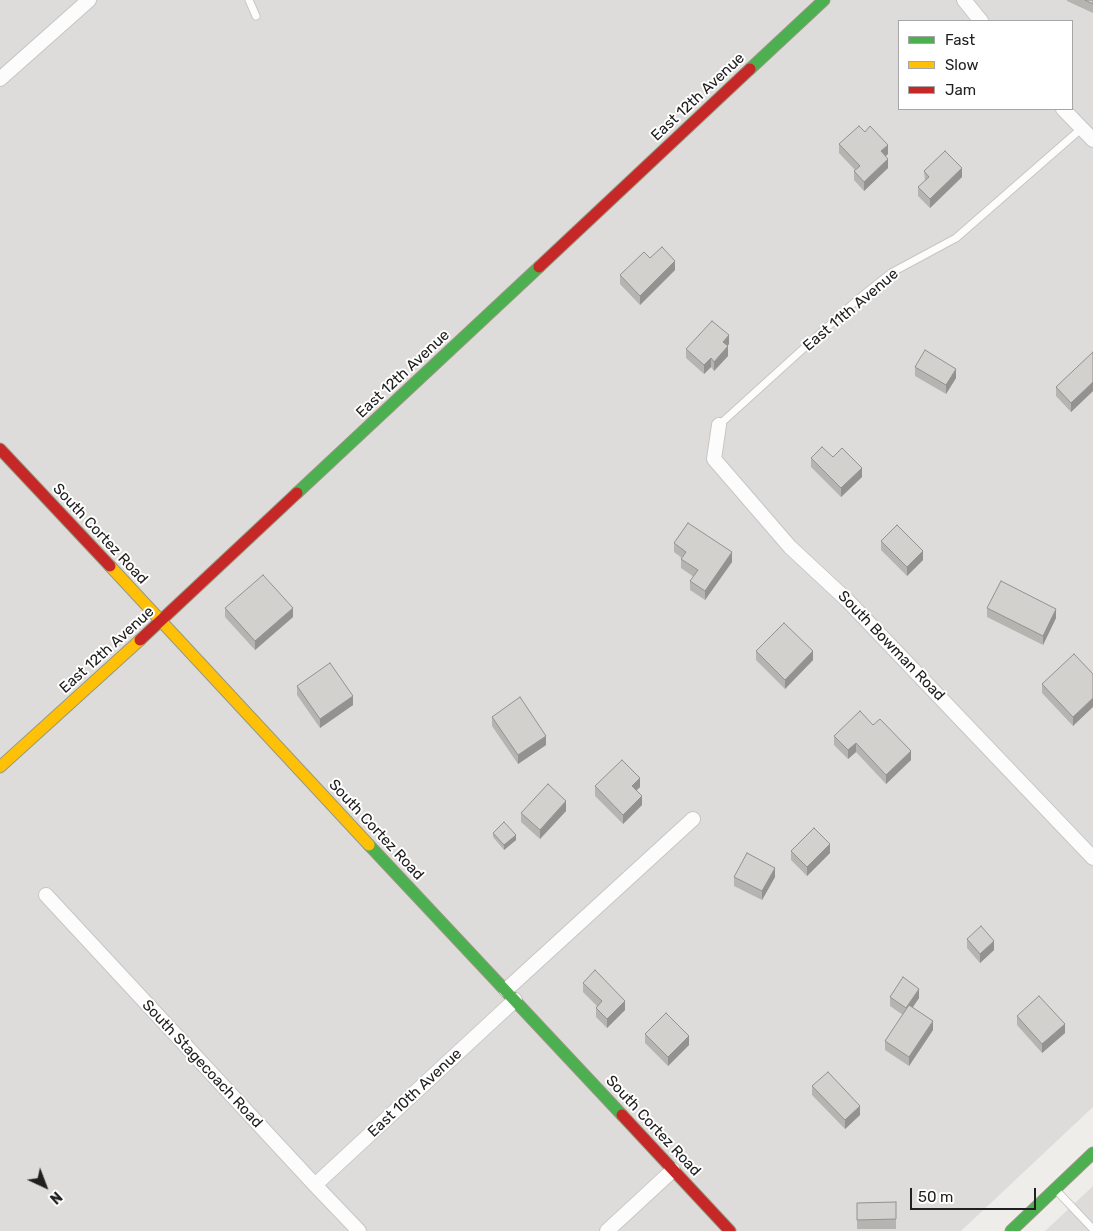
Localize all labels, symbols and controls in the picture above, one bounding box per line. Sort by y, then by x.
legend [898,20,1073,110]
text: Fast [945,31,975,49]
street label: East 12th Avenue [648,49,748,145]
text: Slow [945,56,978,74]
text: Jam [945,81,976,99]
street label: East 11th Avenue [800,265,902,355]
street label: East 12th Avenue [353,326,453,422]
street label: South Cortez Road [49,480,151,588]
street label: South Bowman Road [834,587,948,705]
street label: East 12th Avenue [56,603,158,697]
street label: South Cortez Road [325,776,427,884]
street label: South Stagecoach Road [138,996,266,1132]
street label: East 10th Avenue [364,1045,466,1141]
street label: South Cortez Road [602,1072,704,1180]
north arrow [20,1161,70,1211]
scale bar [913,1178,1039,1210]
text: N [46,1188,65,1207]
text: 50 m [918,1188,953,1206]

